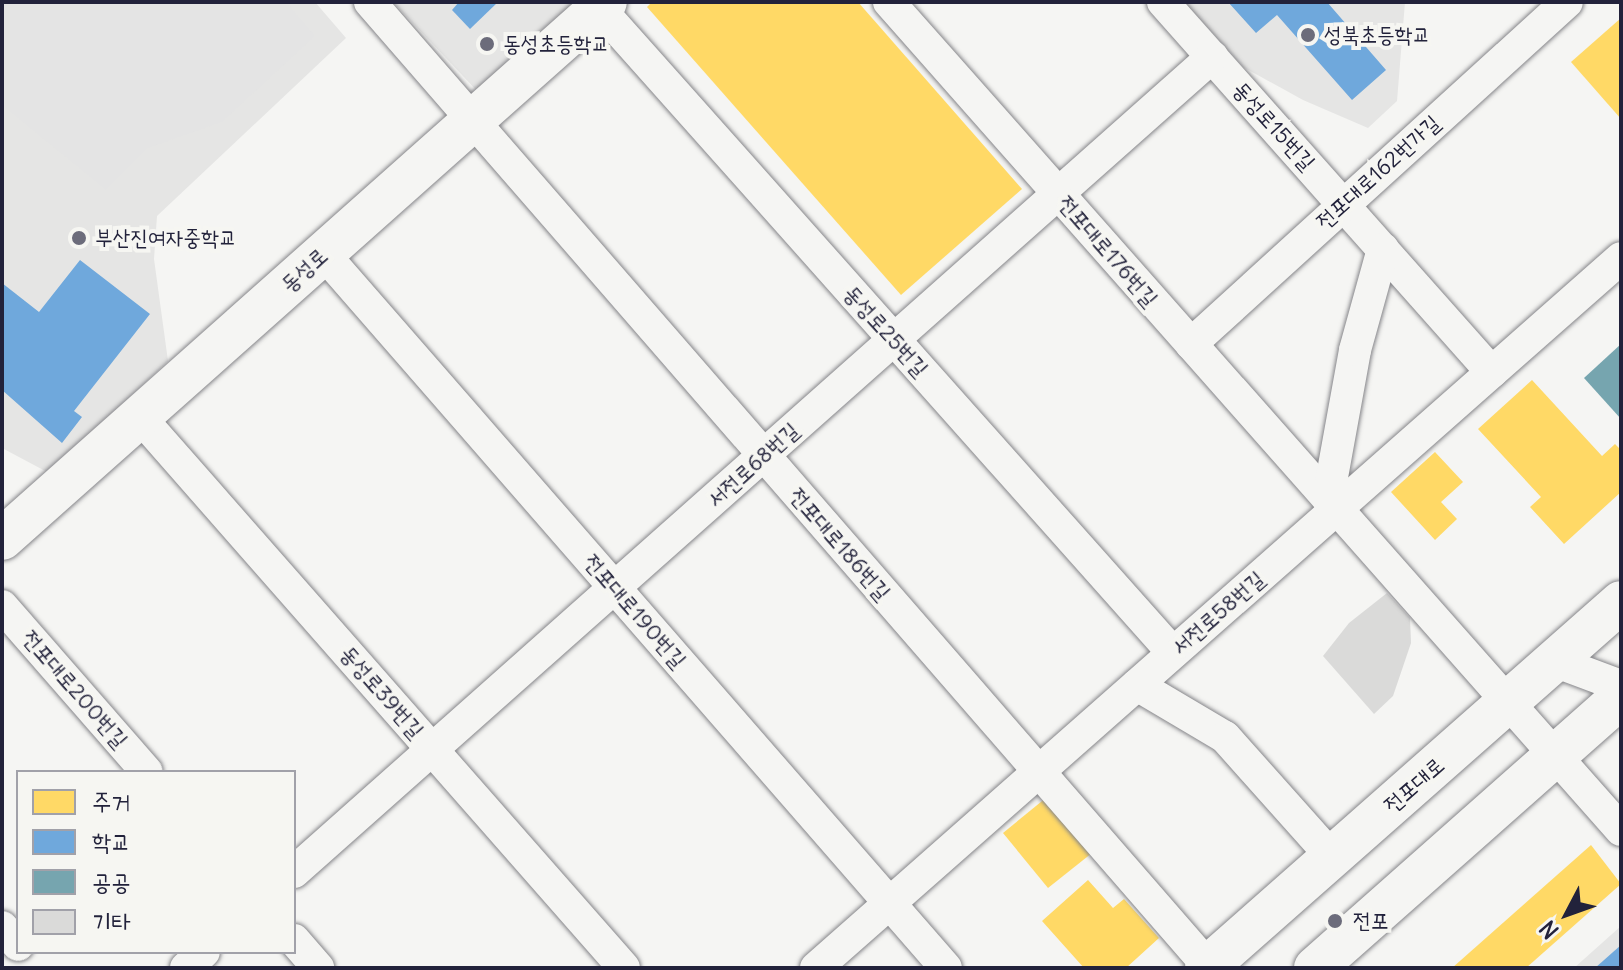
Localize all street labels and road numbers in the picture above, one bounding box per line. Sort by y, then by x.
street label: 동성로15번길 [1227,76,1321,176]
street label: 전포대로162번가길 [1311,110,1445,234]
street label: 전포대로176번길 [1053,190,1163,312]
street label: 동성로 [275,242,333,298]
street label: 동성로25번길 [838,280,934,382]
street label: 서전로68번길 [702,417,804,513]
street label: 전포대로186번길 [784,482,896,606]
street label: 전포대로190번길 [578,549,692,673]
street label: 서전로58번길 [1166,566,1270,660]
street label: 전포대로200번길 [17,625,133,753]
street label: 동성로39번길 [335,640,429,744]
street label: 전포대로 [1379,752,1449,818]

